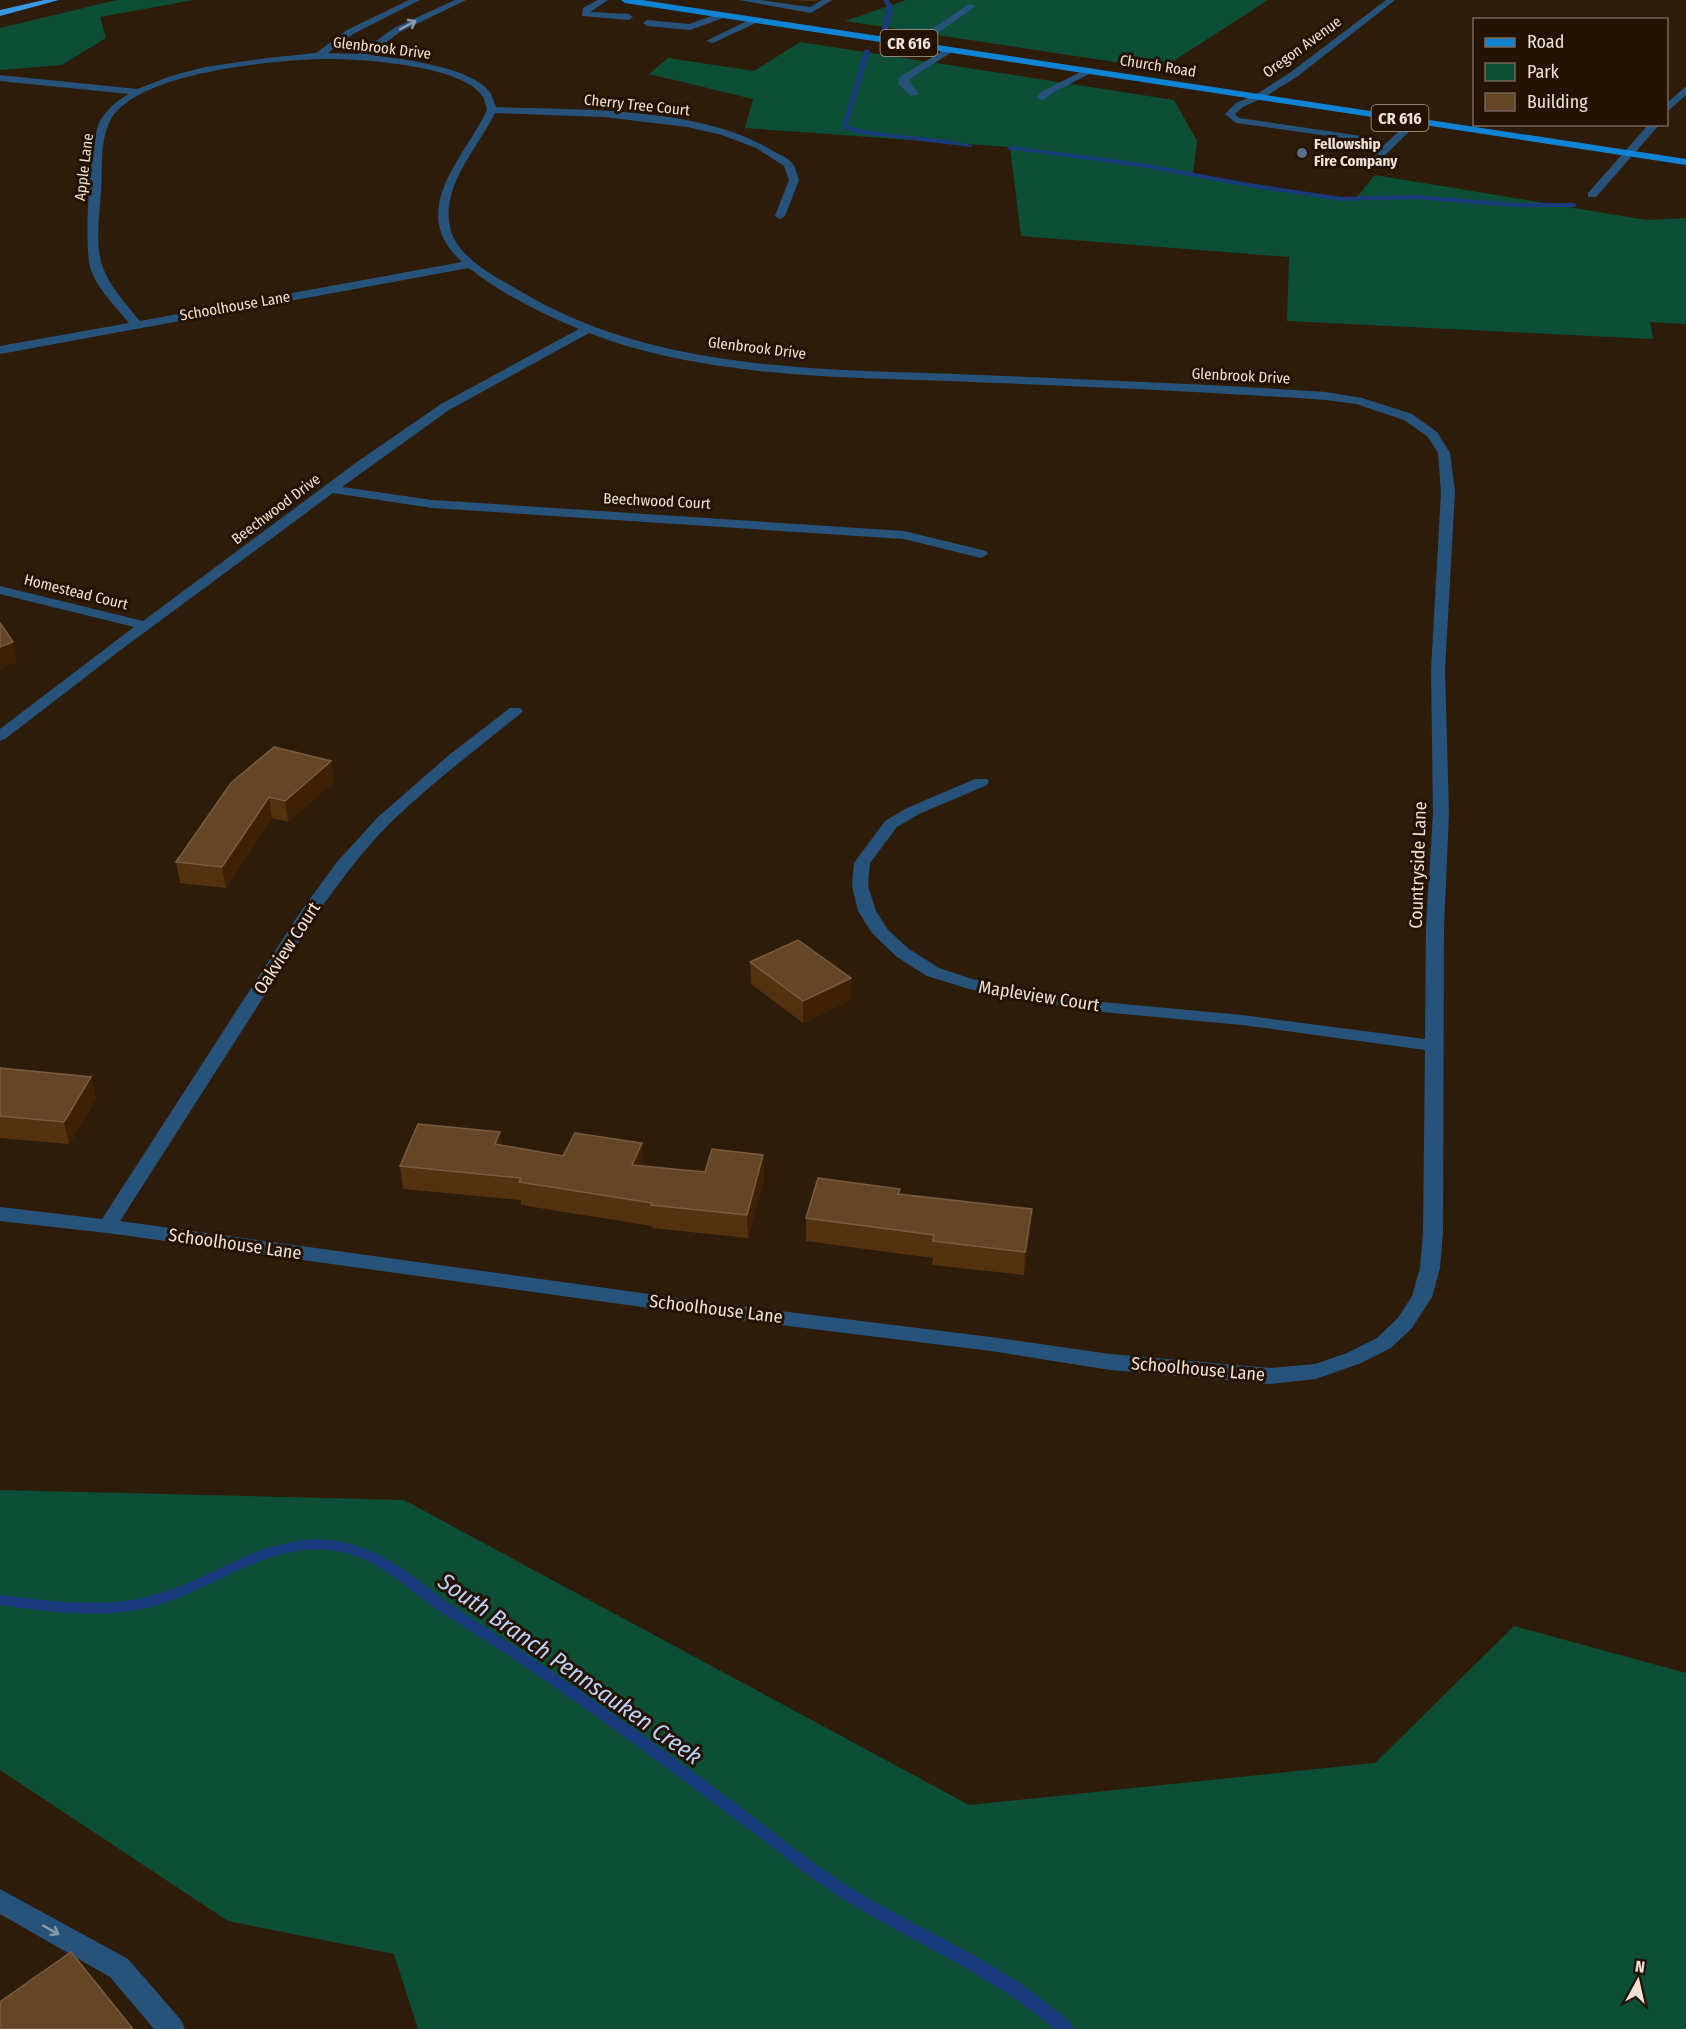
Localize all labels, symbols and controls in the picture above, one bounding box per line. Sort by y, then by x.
street label: Oregon Avenue [1259,12,1345,82]
legend [1473,18,1668,126]
one-way arrow [398,19,416,30]
road number: CR 616 [880,30,938,56]
text: Road [1527,31,1564,53]
street label: Glenbrook Drive [332,33,432,63]
street label: Church Road [1119,51,1197,81]
text: Park [1527,61,1560,83]
street label: Cherry Tree Court [583,90,691,120]
text: Building [1527,91,1588,113]
road number: CR 616 [1372,105,1428,131]
street label: Apple Lane [71,132,97,202]
place label: Fellowship Fire Company [1314,135,1398,170]
marker: Fellowship Fire Company [1295,146,1309,160]
street label: Schoolhouse Lane [178,287,292,325]
street label: Glenbrook Drive [707,333,807,363]
street label: Glenbrook Drive [1191,364,1291,388]
street label: Beechwood Drive [228,470,324,548]
street label: Beechwood Court [603,489,711,513]
street label: Homestead Court [22,570,130,614]
street label: Countryside Lane [1405,801,1431,929]
street label: Oakview Court [249,898,325,998]
street label: Mapleview Court [977,976,1101,1016]
street label: Schoolhouse Lane [167,1224,303,1264]
street label: Schoolhouse Lane [648,1290,784,1328]
street label: Schoolhouse Lane [1130,1352,1266,1386]
water label: South Branch Pennsauken Creek [432,1567,707,1771]
one-way arrow [42,1924,59,1936]
north arrow [1608,1951,1668,2011]
text: N [1634,1957,1646,1977]

